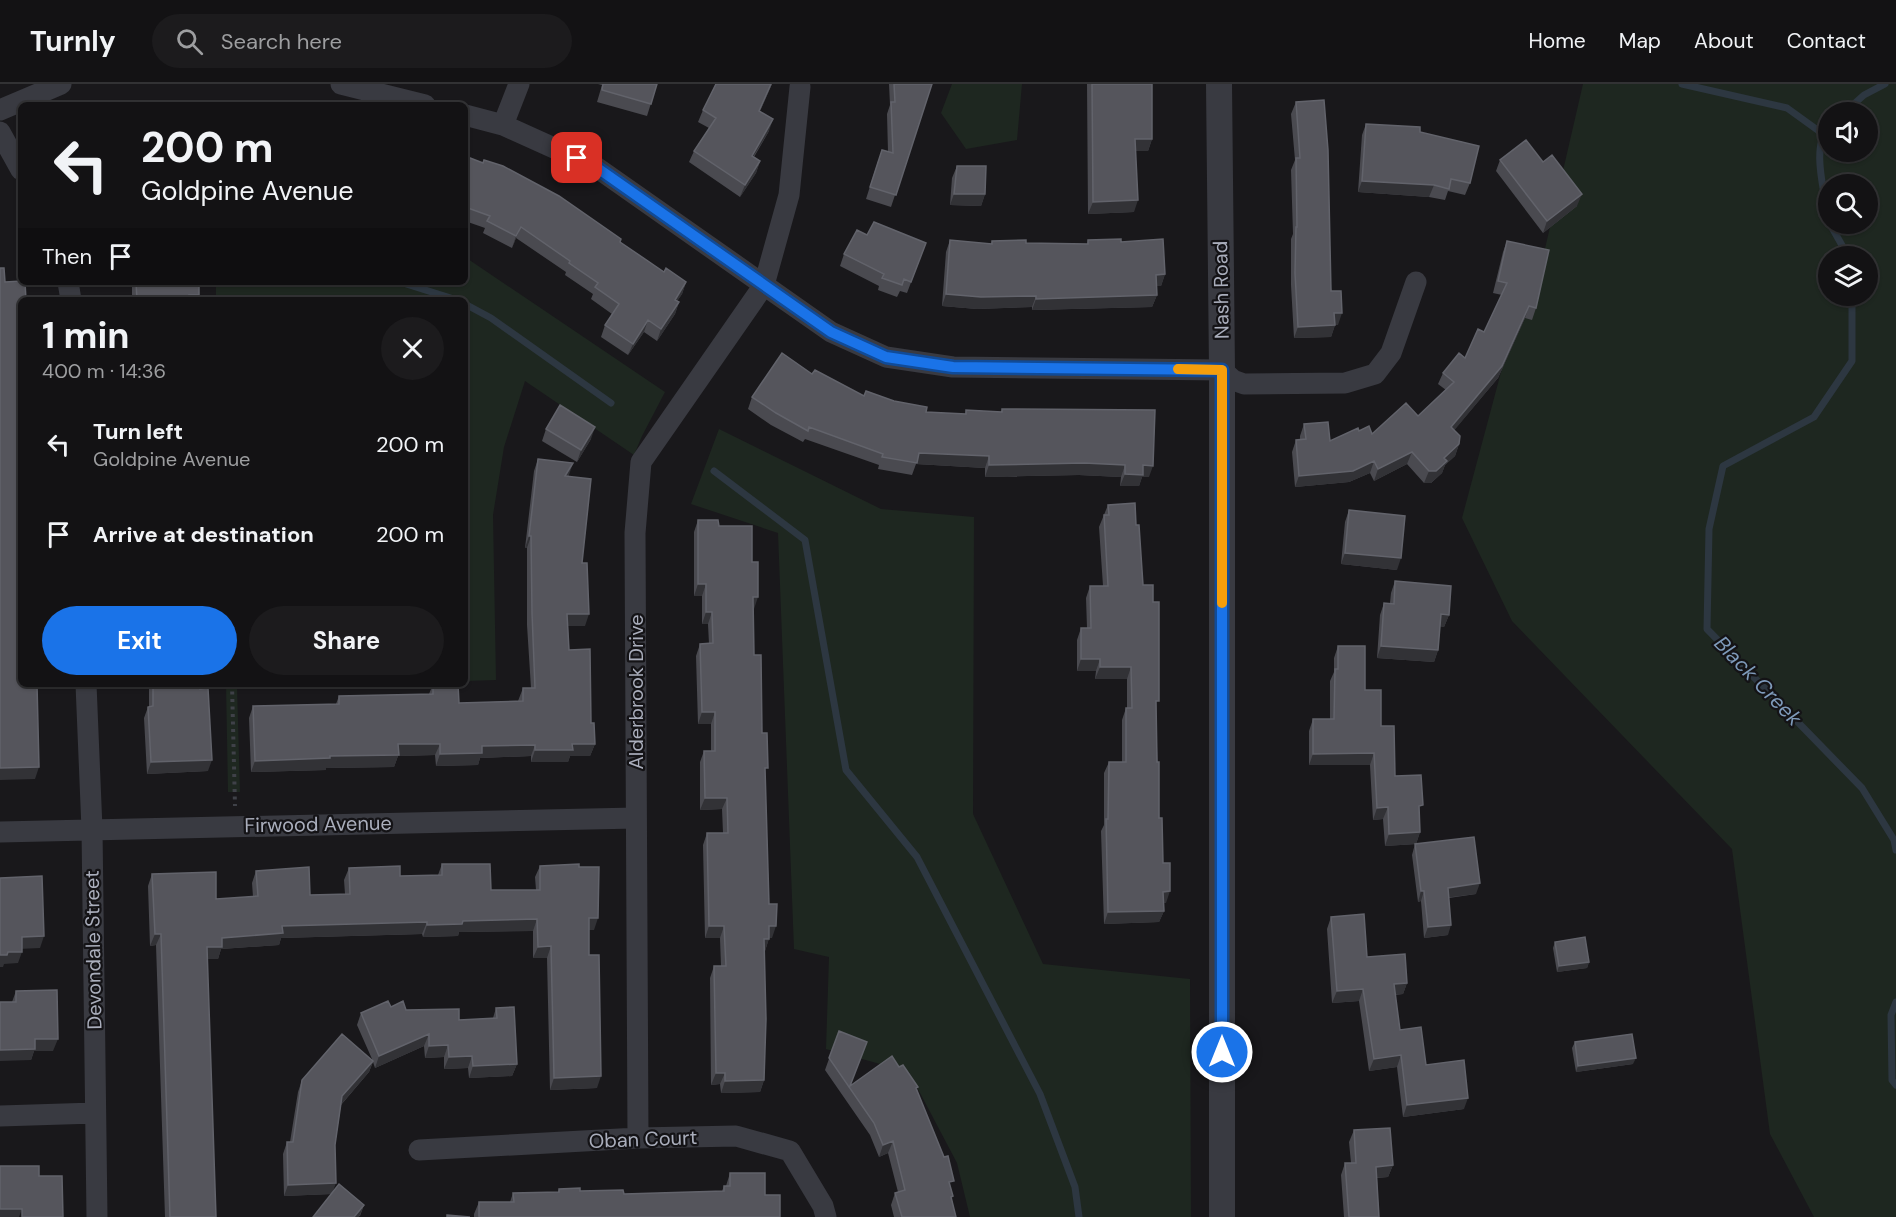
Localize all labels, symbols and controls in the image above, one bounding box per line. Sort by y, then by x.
search box [152,14,572,68]
text: Turnly [30,23,116,60]
icon: search [173,25,206,58]
text: Search here [221,27,342,56]
text: Home [1528,27,1586,55]
text: Map [1619,27,1661,55]
text: About [1694,27,1754,55]
text: Contact [1787,27,1866,55]
map controls [1818,102,1878,306]
button: sound [1818,102,1878,162]
text: 200 m [141,120,274,175]
icon: left [42,126,120,204]
pin [551,132,602,183]
icon: arrive [560,141,593,174]
text: Goldpine Avenue [141,173,354,208]
button: search [1818,174,1878,234]
icon: arrive [104,240,137,273]
street label: Nash Road [1207,241,1235,339]
text: Then [42,242,92,271]
button: layers [1818,246,1878,306]
text: 1 min [42,312,130,359]
button: close [381,317,444,380]
text: 400 m · 14:36 [42,358,166,384]
text: Turn left [93,417,183,446]
icon: left [42,428,75,461]
text: 200 m [376,430,444,459]
text: Goldpine Avenue [93,446,250,472]
icon: arrive [42,518,75,551]
text: Arrive at destination [93,520,314,549]
text: 200 m [376,520,444,549]
button: Exit [42,606,237,675]
button: Share [249,606,444,675]
street label: Alderbrook Drive [623,614,649,770]
water label: Black Creek [1708,630,1808,732]
street label: Firwood Avenue [244,810,392,838]
street label: Devondale Street [79,870,107,1030]
position arrow [1190,1020,1254,1084]
street label: Oban Court [588,1124,698,1154]

